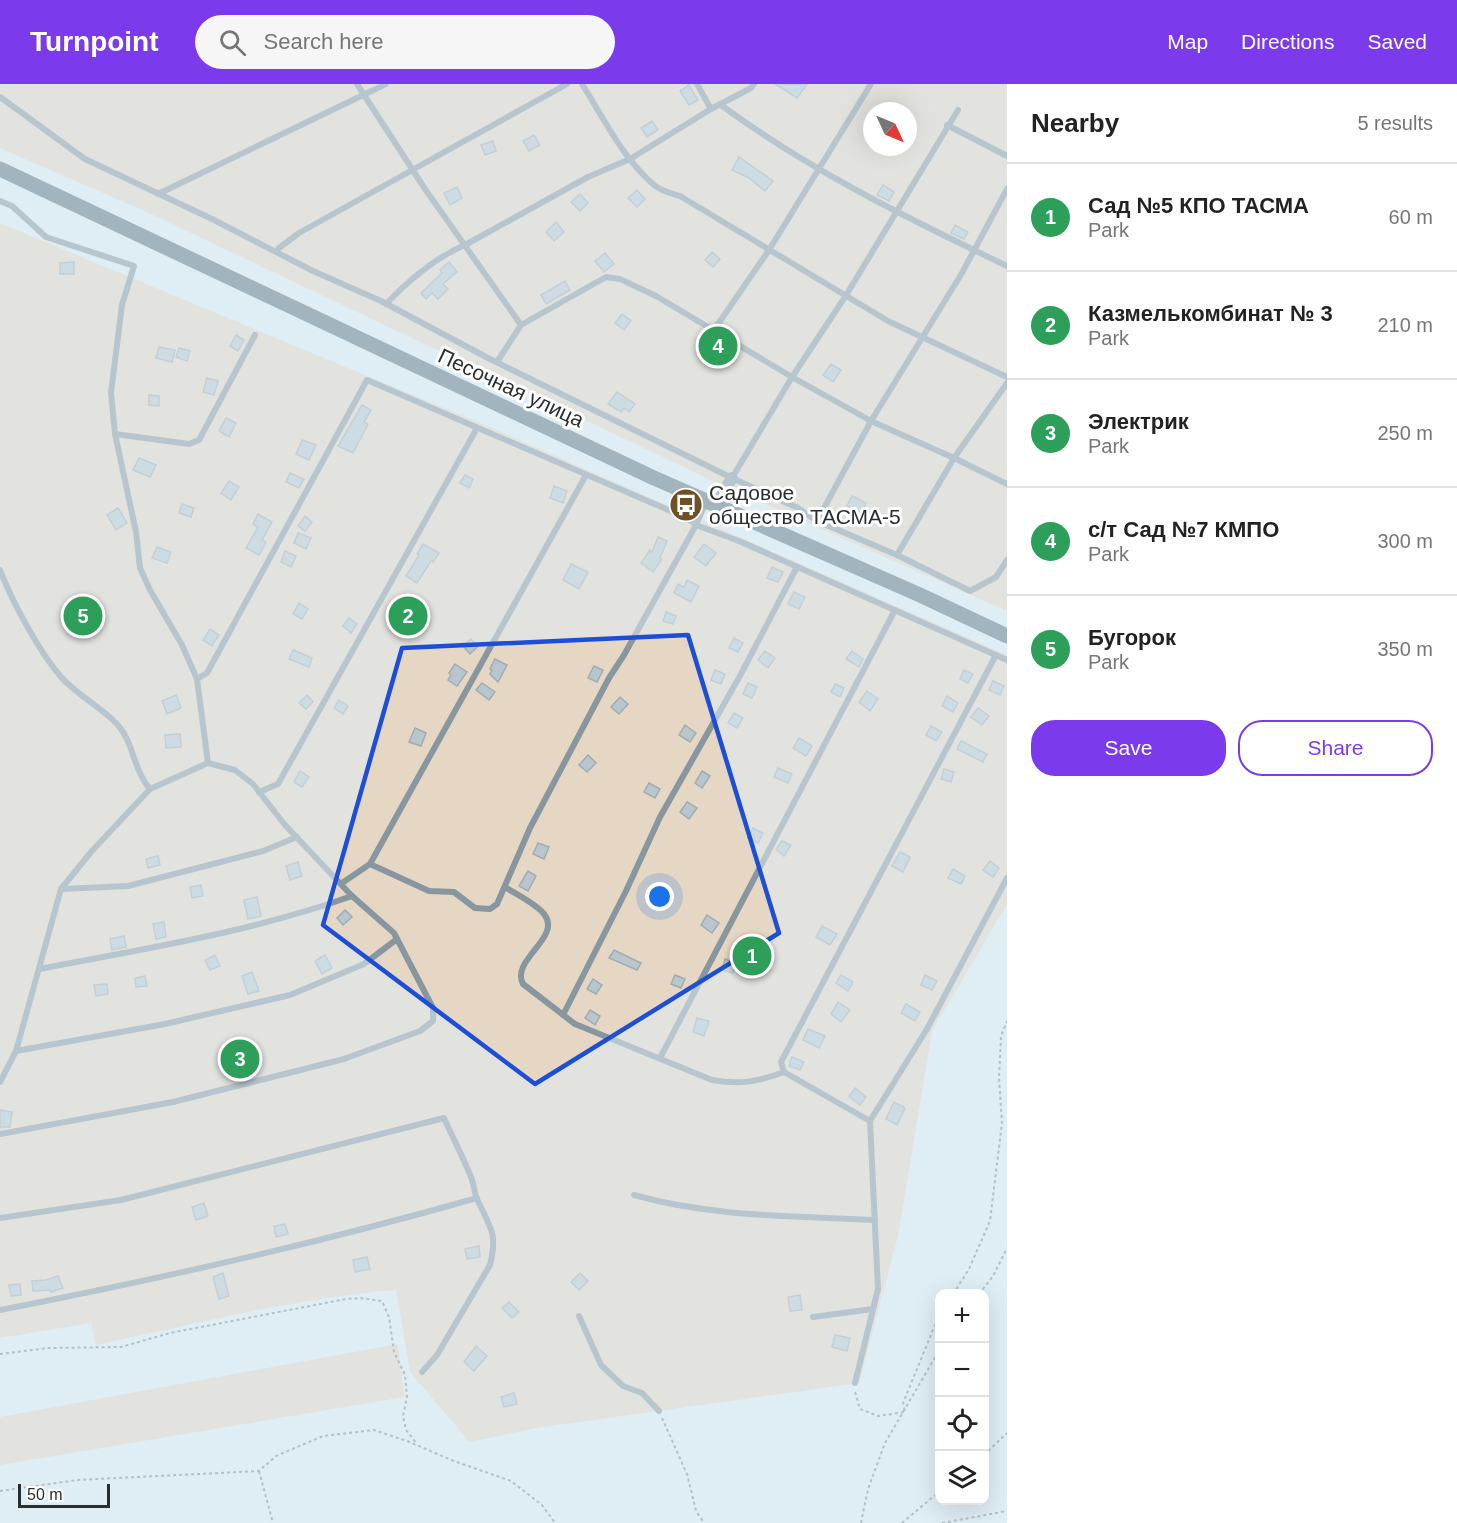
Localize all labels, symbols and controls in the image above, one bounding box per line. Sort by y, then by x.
search box [195,15,615,69]
text: Turnpoint [30,26,159,57]
icon: search [216,26,249,59]
text: Search here [264,29,383,54]
text: Map [1167,30,1208,53]
text: Directions [1241,30,1334,53]
text: Saved [1367,30,1427,53]
north arrow [863,102,917,156]
text: Nearby [1031,108,1119,138]
text: 5 results [1357,112,1433,134]
text: Сад №5 КПО ТАСМА [1088,193,1309,218]
text: 1 [1045,206,1056,228]
text: 60 m [1389,206,1433,228]
text: Park [1088,219,1129,241]
text: Казмелькомбинат № 3 [1088,301,1333,326]
text: 2 [1045,314,1056,336]
text: 210 m [1377,314,1433,336]
pin: 4 [698,324,738,368]
text: Park [1088,327,1129,349]
street label: Песочная улица [435,344,588,431]
text: Электрик [1088,409,1189,434]
text: 3 [1045,422,1056,444]
text: 250 m [1377,422,1433,444]
text: Park [1088,435,1129,457]
place label: Садовое общество ТАСМА-5 [709,481,901,528]
bus stop icon: Садовое общество ТАСМА-5 [668,487,704,523]
text: с/т Сад №7 КМПО [1088,517,1279,542]
text: 4 [1045,530,1056,552]
text: 300 m [1377,530,1433,552]
text: Park [1088,543,1129,565]
pin: 5 [64,594,103,638]
pin: 2 [388,594,428,638]
text: Бугорок [1088,625,1176,650]
text: 5 [1045,638,1056,660]
text: 350 m [1377,638,1433,660]
text: Park [1088,651,1129,673]
button: Save [1031,720,1226,776]
button: Share [1238,720,1433,776]
your location [645,882,674,911]
pin: 1 [732,934,771,978]
pin: 3 [220,1036,260,1082]
map controls [935,1289,989,1505]
button: + [935,1289,989,1343]
button: − [935,1343,989,1397]
button: locate [935,1397,989,1451]
button: layers [935,1451,989,1505]
scale bar [18,1481,110,1508]
text: 50 m [27,1486,63,1503]

